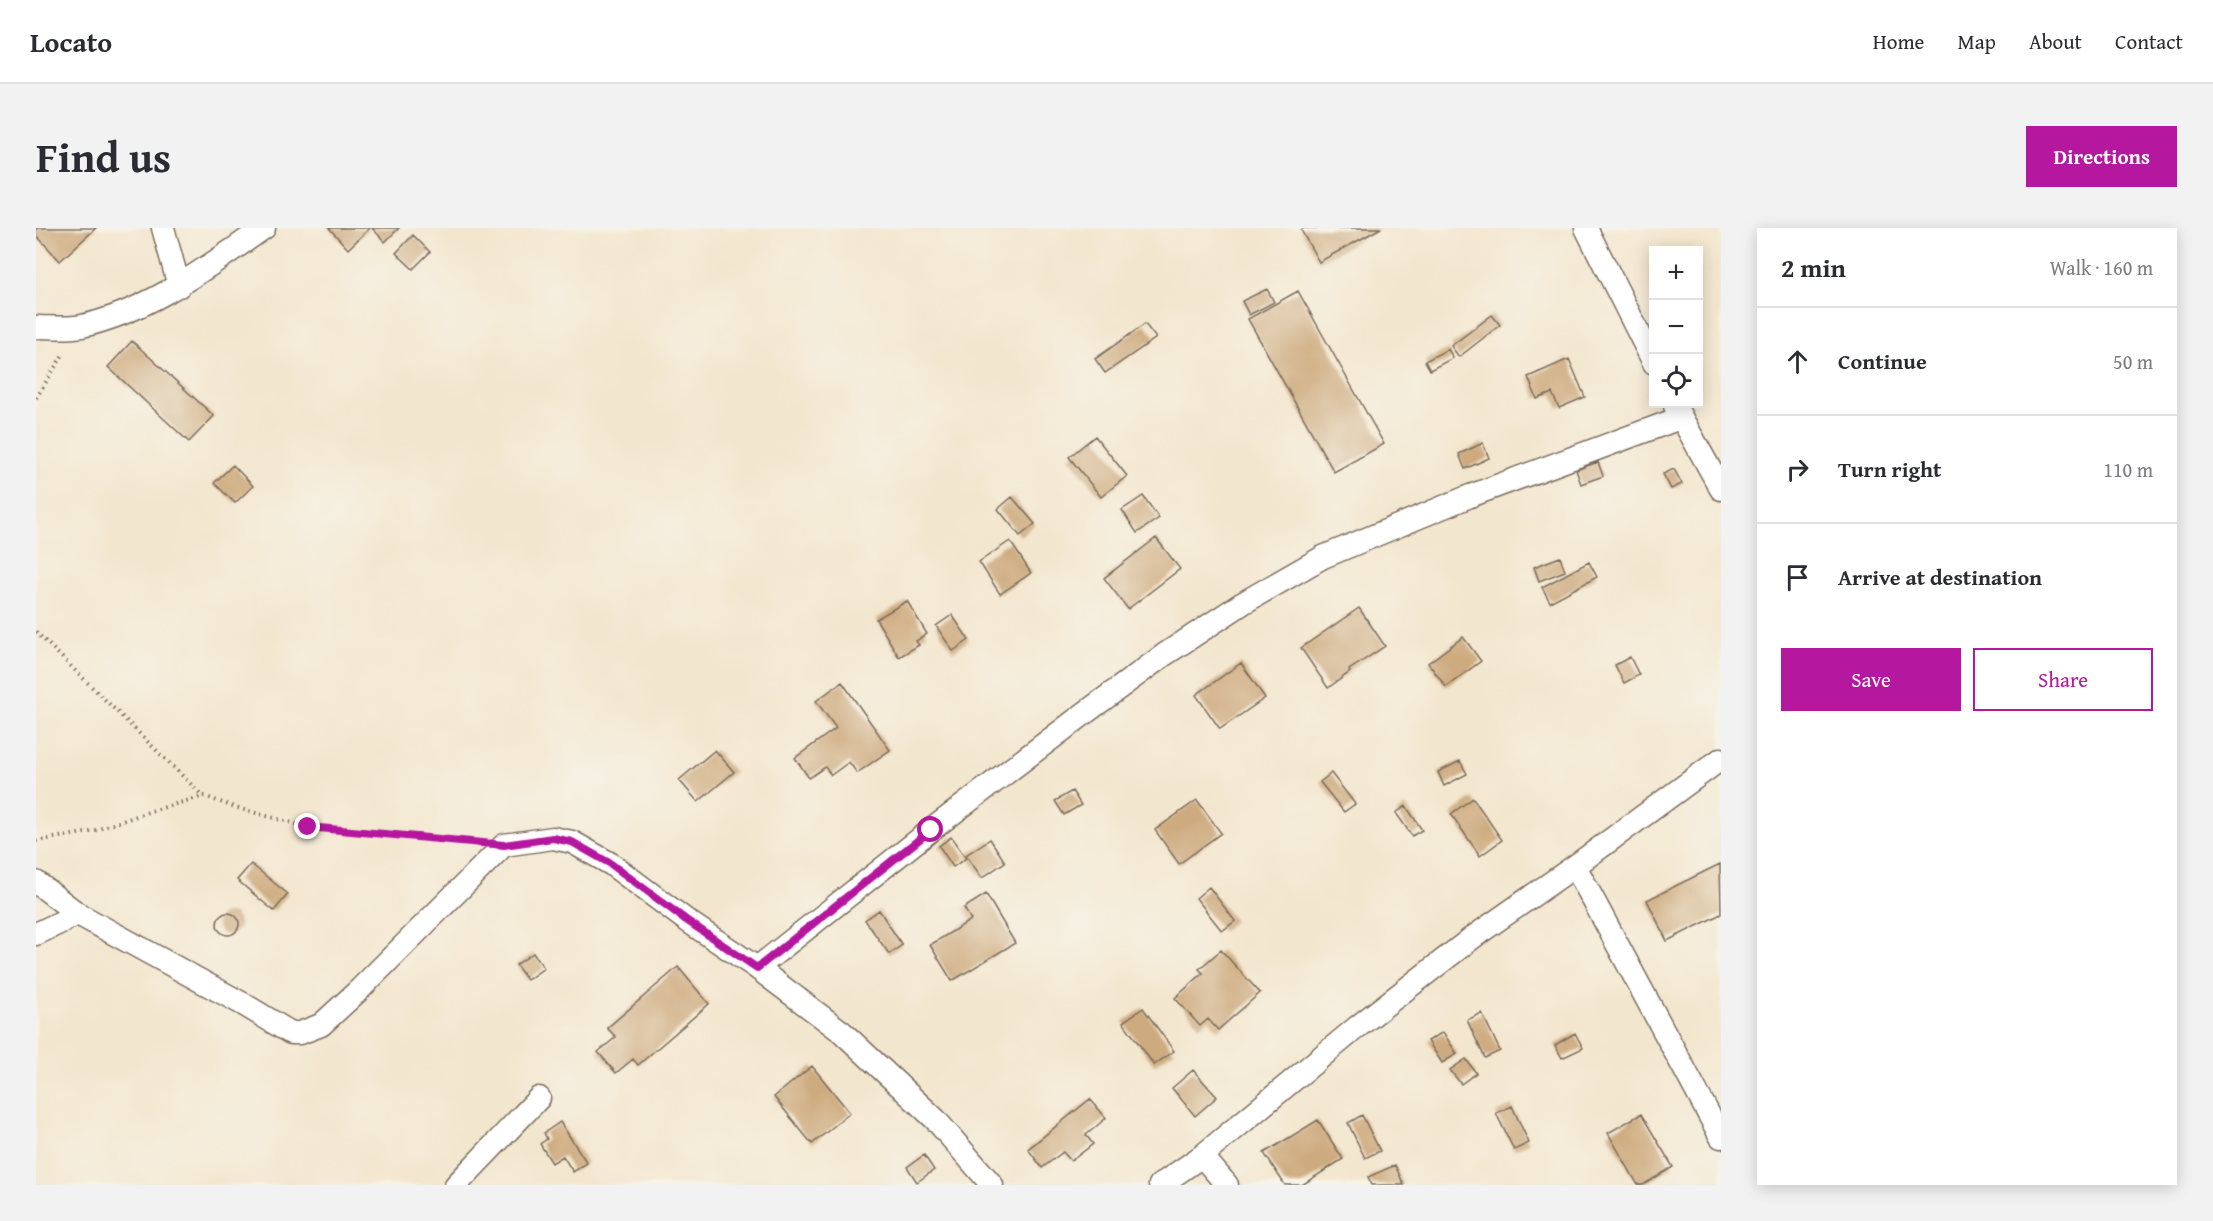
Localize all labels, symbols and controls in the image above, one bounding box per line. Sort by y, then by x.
text: Locato [30,21,112,62]
text: Home [1873,26,1924,57]
text: Map [1957,26,1996,57]
text: About [2029,26,2082,57]
text: Contact [2115,26,2183,57]
text: Find us [36,126,171,187]
button: Directions [2026,126,2177,187]
map controls [1649,246,1703,408]
button: + [1649,246,1703,300]
text: 2 min [1781,248,1846,287]
text: Walk · 160 m [2050,253,2153,282]
button: − [1649,300,1703,354]
icon: ahead [1781,345,1814,378]
text: Continue [1838,345,1927,377]
text: 50 m [2113,347,2153,376]
button: locate [1649,354,1703,408]
icon: right [1781,453,1814,486]
text: Turn right [1838,453,1941,485]
text: 110 m [2103,455,2153,484]
icon: arrive [1781,561,1814,594]
text: Arrive at destination [1838,561,2042,593]
button: Save [1781,648,1961,711]
button: Share [1973,648,2153,711]
route end [294,813,320,839]
route start [917,816,943,842]

